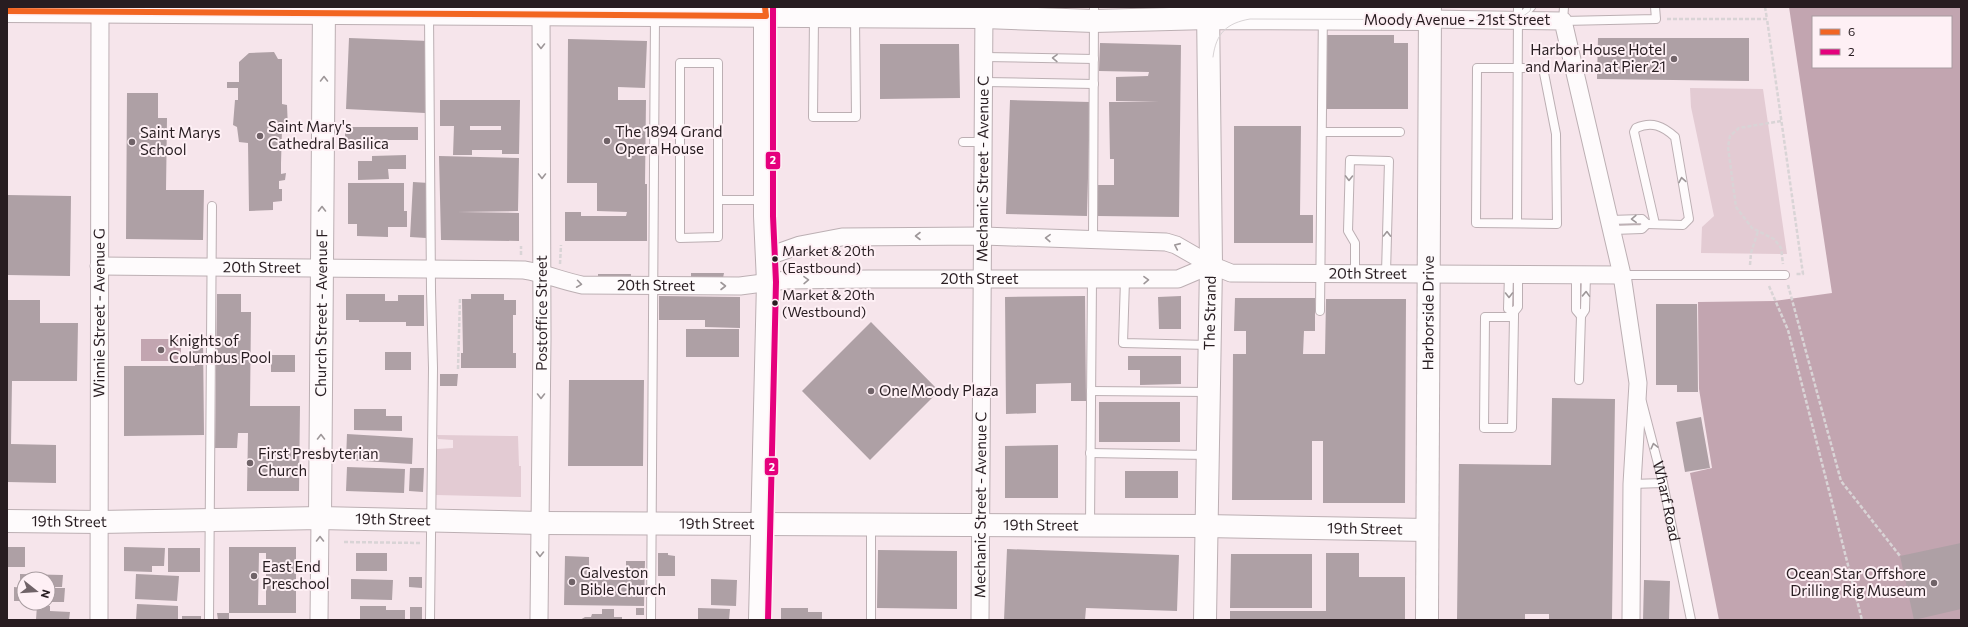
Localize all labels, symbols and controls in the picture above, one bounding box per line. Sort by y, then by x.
street label: Moody Avenue - 21st Street [1364,10,1550,28]
legend [1812,16,1952,68]
text: 6 [1848,24,1855,38]
place label: Harbor House Hotel and Marina at Pier 21 [1525,40,1666,75]
one-way arrow [537,43,545,49]
text: 2 [1848,44,1855,58]
one-way arrow [1052,54,1058,62]
marker: Harbor House Hotel and Marina at Pier 21 [1669,54,1679,64]
one-way arrow [319,76,328,82]
street label: Mechanic Street - Avenue C [972,76,992,262]
place label: Saint Mary's Cathedral Basilica [268,117,389,152]
place label: The 1894 Grand Opera House [615,122,722,157]
place label: Saint Marys School [140,123,221,158]
marker: Saint Mary's Cathedral Basilica [255,131,265,141]
marker: The 1894 Grand Opera House [602,136,612,146]
marker: Saint Marys School [127,137,137,147]
line badge: 2 [765,151,781,170]
text: 2 [770,153,776,166]
one-way arrow [538,173,546,179]
one-way arrow [1345,175,1353,181]
one-way arrow [1678,177,1687,183]
one-way arrow [318,206,326,212]
one-way arrow [1631,215,1637,223]
street label: Winnie Street - Avenue G [89,228,108,398]
street label: Church Street - Avenue F [311,229,330,397]
one-way arrow [1383,231,1391,237]
one-way arrow [915,232,921,240]
one-way arrow [1045,234,1051,242]
place label: Market & 20th (Eastbound) [782,242,875,276]
one-way arrow [1174,243,1182,251]
marker: Market & 20th (Eastbound) [770,254,780,264]
street label: Postoffice Street [532,255,550,371]
street label: Harborside Drive [1418,255,1437,371]
street label: 20th Street [223,257,301,276]
street label: 20th Street [1329,263,1407,282]
street label: 20th Street [941,269,1019,287]
street label: 20th Street [617,275,695,294]
street label: The Strand [1200,275,1219,351]
one-way arrow [803,276,809,284]
one-way arrow [1143,276,1149,284]
one-way arrow [576,279,582,288]
one-way arrow [720,282,726,290]
place label: Market & 20th (Westbound) [782,286,875,320]
one-way arrow [1581,291,1590,297]
one-way arrow [1504,292,1513,298]
marker: Market & 20th (Westbound) [770,298,780,308]
place label: Knights of Columbus Pool [169,331,271,366]
marker: Knights of Columbus Pool [156,345,166,355]
place label: One Moody Plaza [879,381,999,399]
marker: One Moody Plaza [866,386,876,396]
one-way arrow [537,393,545,399]
street label: Mechanic Street - Avenue C [970,412,989,598]
one-way arrow [317,434,325,440]
one-way arrow [1650,442,1658,449]
place label: First Presbyterian Church [258,444,379,479]
line badge: 2 [764,457,779,476]
marker: First Presbyterian Church [245,458,255,468]
street label: Wharf Road [1650,459,1685,543]
text: 2 [769,460,775,473]
street label: 19th Street [355,509,431,529]
street label: 19th Street [31,511,107,530]
street label: 19th Street [679,514,755,532]
street label: 19th Street [1003,515,1079,533]
street label: 19th Street [1327,518,1403,538]
one-way arrow [316,536,324,542]
one-way arrow [536,551,544,557]
place label: East End Preschool [262,557,330,592]
place label: Galveston Bible Church [580,563,666,598]
place label: Ocean Star Offshore Drilling Rig Museum [1786,564,1926,599]
north arrow [16,571,56,611]
marker: East End Preschool [249,571,259,581]
marker: Galveston Bible Church [567,577,577,587]
marker: Ocean Star Offshore Drilling Rig Museum [1929,578,1939,588]
text: N [39,588,53,600]

